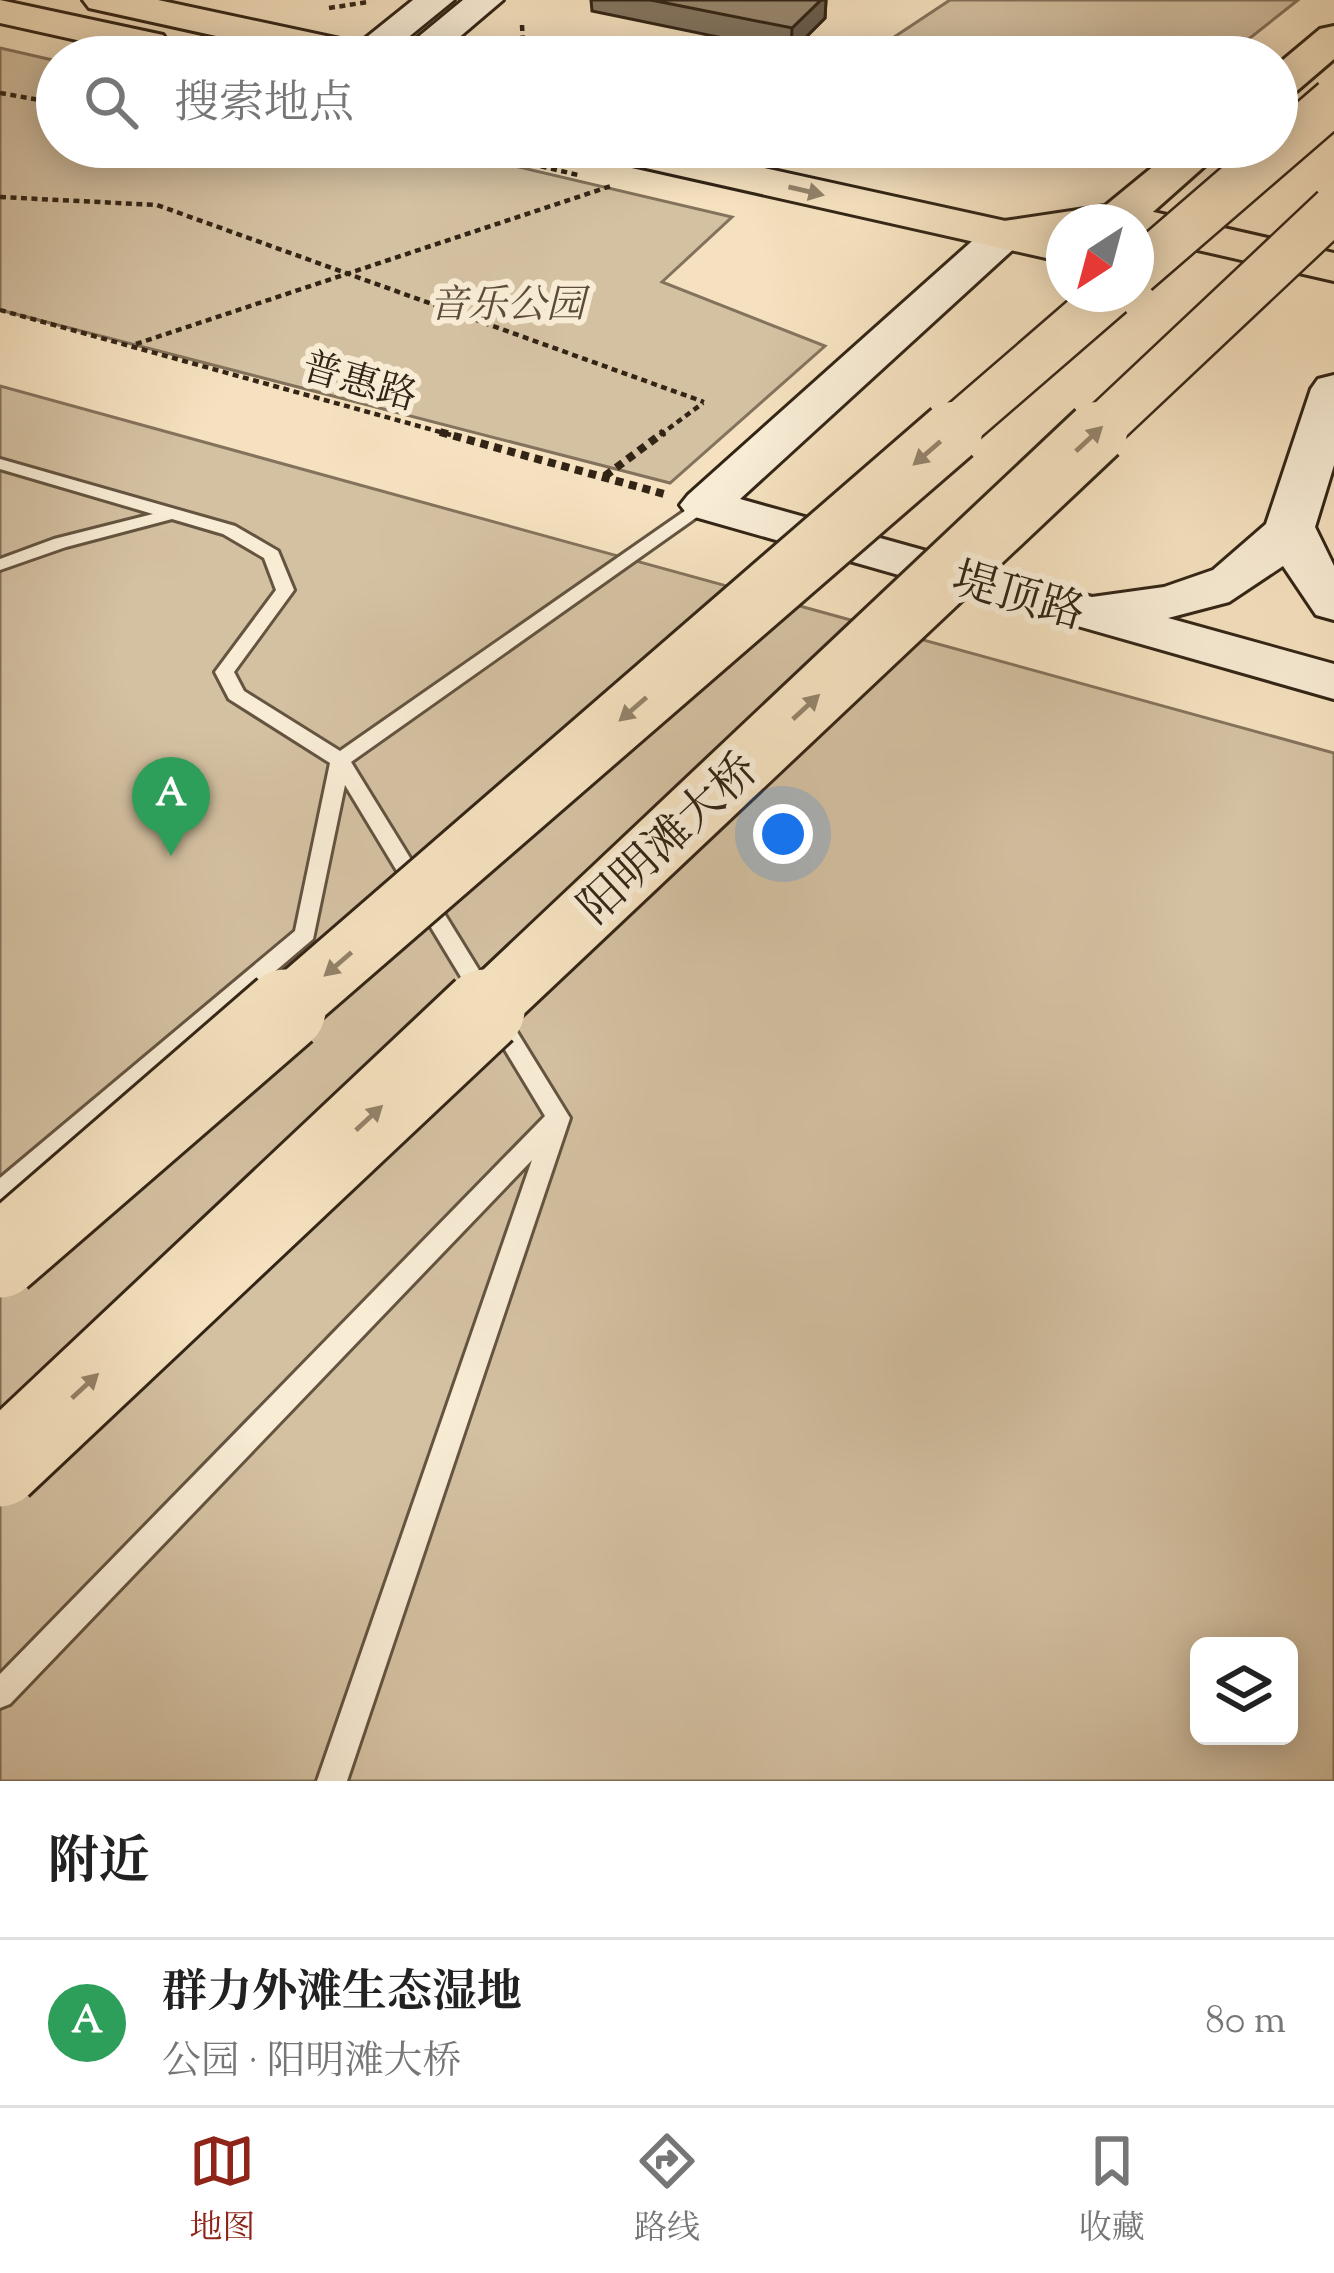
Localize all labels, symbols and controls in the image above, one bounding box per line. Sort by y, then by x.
search box [36,36,1298,168]
icon: search [78,69,144,135]
text: 搜索地点 [174,74,354,139]
one-way arrow [788,182,826,201]
north arrow [1046,204,1154,312]
park label: 音乐公园 [429,280,591,336]
street label: 普惠路 [295,342,423,428]
one-way arrow [1075,426,1104,454]
one-way arrow [913,439,942,466]
street label: 堤顶路 [944,549,1091,649]
one-way arrow [791,693,820,721]
one-way arrow [618,695,648,721]
street label: 阳明滩大桥 [566,741,775,942]
pin: A [132,757,210,856]
your location [753,804,813,864]
one-way arrow [323,950,353,977]
one-way arrow [354,1105,383,1133]
one-way arrow [70,1372,99,1400]
map controls [1190,1637,1298,1745]
button: layers [1190,1637,1298,1745]
text: 附近 [48,1828,150,1901]
text: 群力外滩生态湿地 [162,1963,522,2028]
text: A [71,1995,103,2051]
text: 80 m [1205,1995,1286,2051]
text: 公园 · 阳明滩大桥 [162,2036,461,2092]
tab: 地图 [189,2128,255,2254]
tab: 路线 [634,2128,700,2254]
tab: 收藏 [1079,2128,1145,2254]

